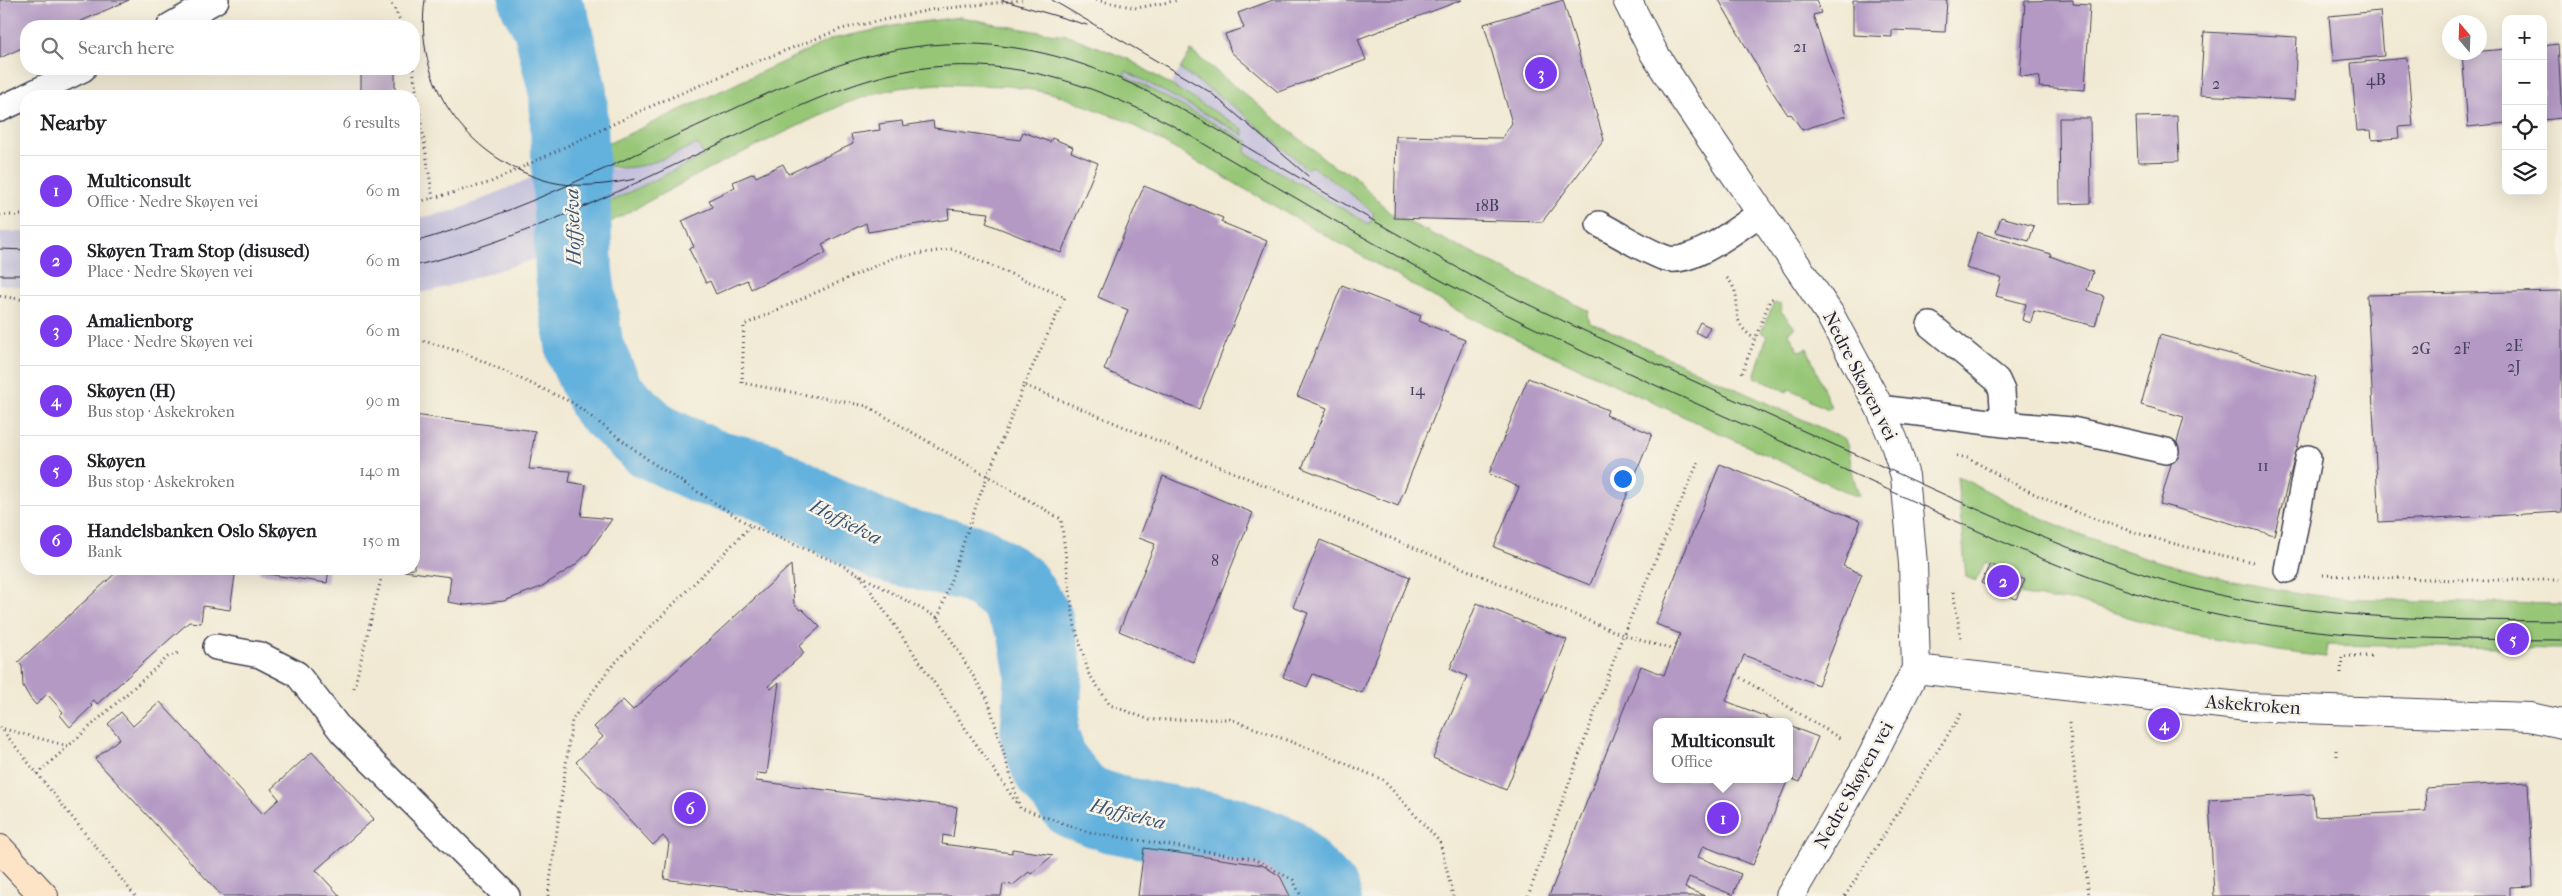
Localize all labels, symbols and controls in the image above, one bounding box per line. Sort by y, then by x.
north arrow [2442,15,2487,60]
map controls [2502,15,2547,195]
button: + [2502,15,2547,60]
search box [20,20,420,75]
icon: search [38,34,66,62]
text: Search here [78,37,174,59]
house number: 21 [1793,37,1807,56]
pin: 3 [1525,54,1557,92]
button: − [2502,60,2547,105]
house number: 4B [2366,70,2386,89]
house number: 2 [2212,74,2220,93]
button: locate [2502,105,2547,150]
text: Nearby [40,111,106,135]
text: 6 results [342,113,400,132]
button: layers [2502,150,2547,195]
text: Multiconsult [87,170,191,192]
text: 1 [53,181,59,200]
text: 60 m [366,181,400,200]
water label: Hoffselva [560,188,586,267]
text: Office · Nedre Skøyen vei [87,192,258,211]
house number: 18B [1475,196,1499,215]
text: Skøyen Tram Stop (disused) [87,240,309,262]
text: 2 [52,251,60,270]
text: 60 m [366,251,400,270]
text: Place · Nedre Skøyen vei [87,262,253,281]
street label: Nedre Skøyen vei [1818,308,1902,445]
text: Amalienborg [87,310,193,332]
text: 3 [53,321,59,340]
text: 60 m [366,321,400,340]
text: Place · Nedre Skøyen vei [87,332,253,351]
house number: 2E [2505,336,2523,355]
house number: 2G [2411,339,2431,358]
house number: 2F [2454,339,2471,358]
house number: 2J [2507,357,2521,376]
text: Skøyen (H) [87,380,175,402]
house number: 14 [1409,380,1425,399]
text: 4 [51,391,61,410]
text: 90 m [366,391,400,410]
text: Bus stop · Askekroken [87,402,235,421]
text: Skøyen [87,450,145,472]
house number: 11 [2257,456,2269,475]
text: 5 [53,461,59,480]
text: 140 m [359,461,400,480]
your location [1610,466,1636,492]
text: Bus stop · Askekroken [87,472,235,491]
water label: Hoffselva [806,494,885,550]
text: Handelsbanken Oslo Skøyen [87,520,317,542]
text: 6 [52,531,60,550]
text: 150 m [362,531,400,550]
text: Bank [87,542,122,561]
house number: 8 [1211,551,1219,570]
pin: 2 [1987,562,2019,600]
pin: 5 [2497,620,2529,658]
street label: Askekroken [2204,691,2301,719]
pin: 4 [2148,705,2180,743]
street label: Nedre Skøyen vei [1810,717,1898,852]
popup [1653,718,1793,783]
text: Multiconsult [1671,730,1775,752]
text: Office [1671,752,1713,771]
pin: 6 [674,789,706,827]
water label: Hoffselva [1087,793,1168,834]
pin: 1 [1707,799,1739,837]

